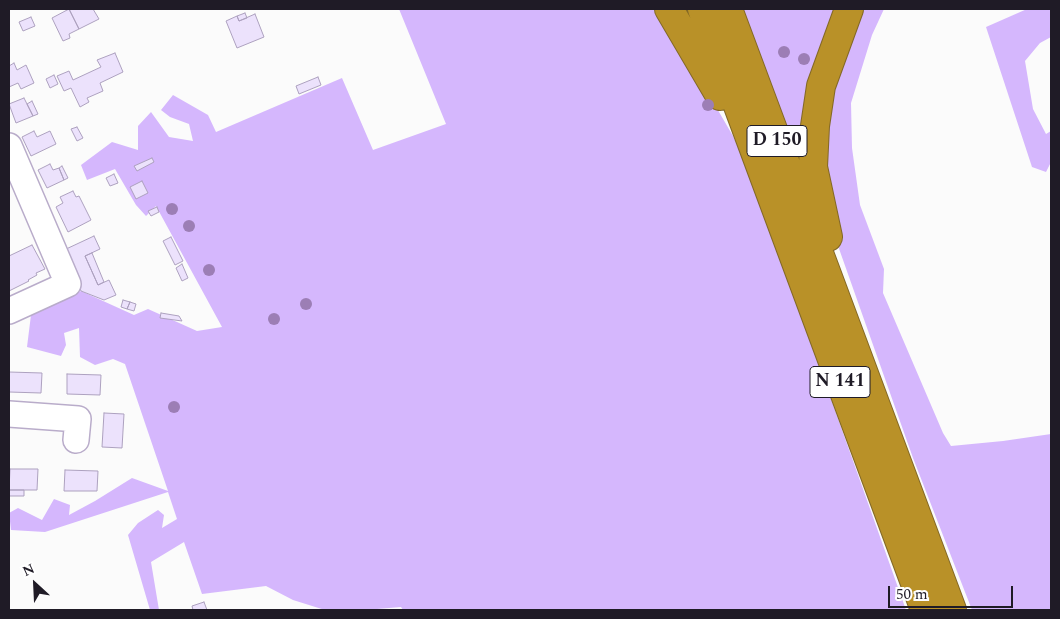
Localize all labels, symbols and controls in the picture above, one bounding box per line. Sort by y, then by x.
road number: D 150 [747,125,807,156]
road number: N 141 [810,367,870,398]
text: N [19,558,38,582]
north arrow [10,559,60,609]
scale bar [890,576,1015,608]
text: 50 m [896,583,928,606]

